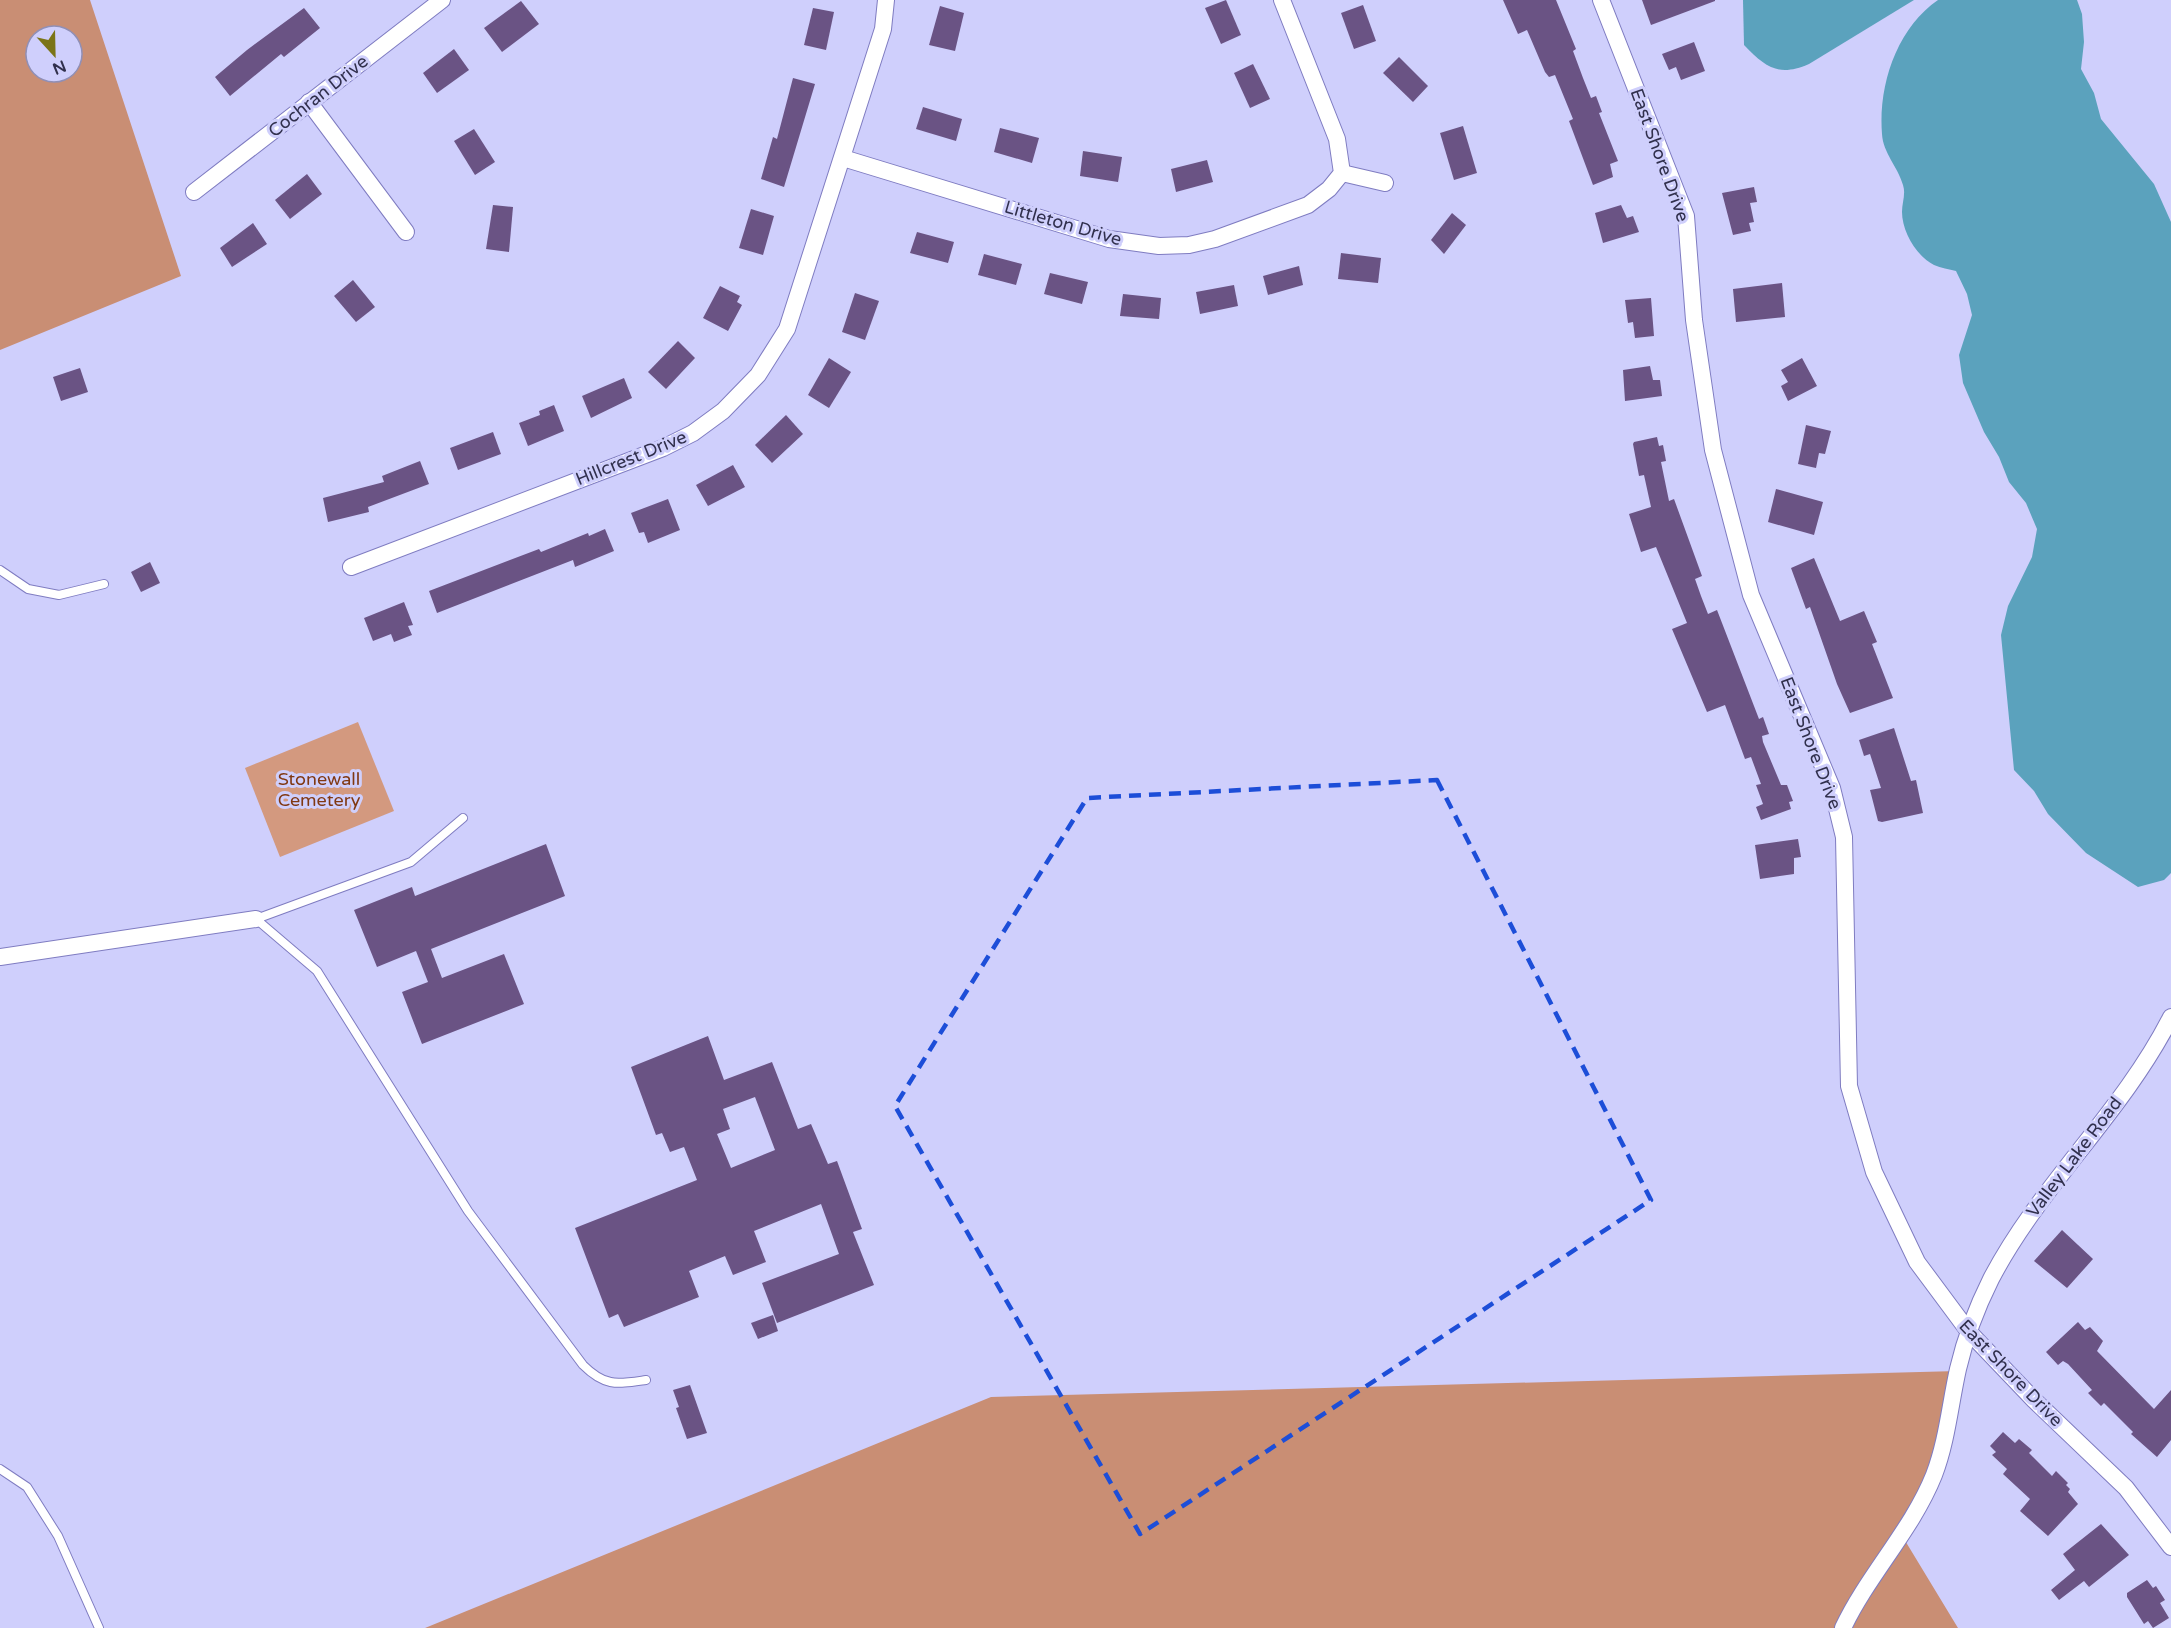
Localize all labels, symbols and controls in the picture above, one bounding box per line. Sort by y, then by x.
north arrow [24,24,84,84]
street label: Cochran Drive [264,50,372,142]
text: N [50,55,69,79]
street label: East Shore Drive [1626,85,1694,225]
street label: Littleton Drive [1002,196,1124,250]
street label: Hillcrest Drive [572,426,690,490]
street label: East Shore Drive [1776,674,1846,812]
park label: Stonewall Cemetery [278,768,361,811]
street label: Valley Lake Road [2022,1092,2126,1222]
street label: East Shore Drive [1954,1315,2068,1431]

